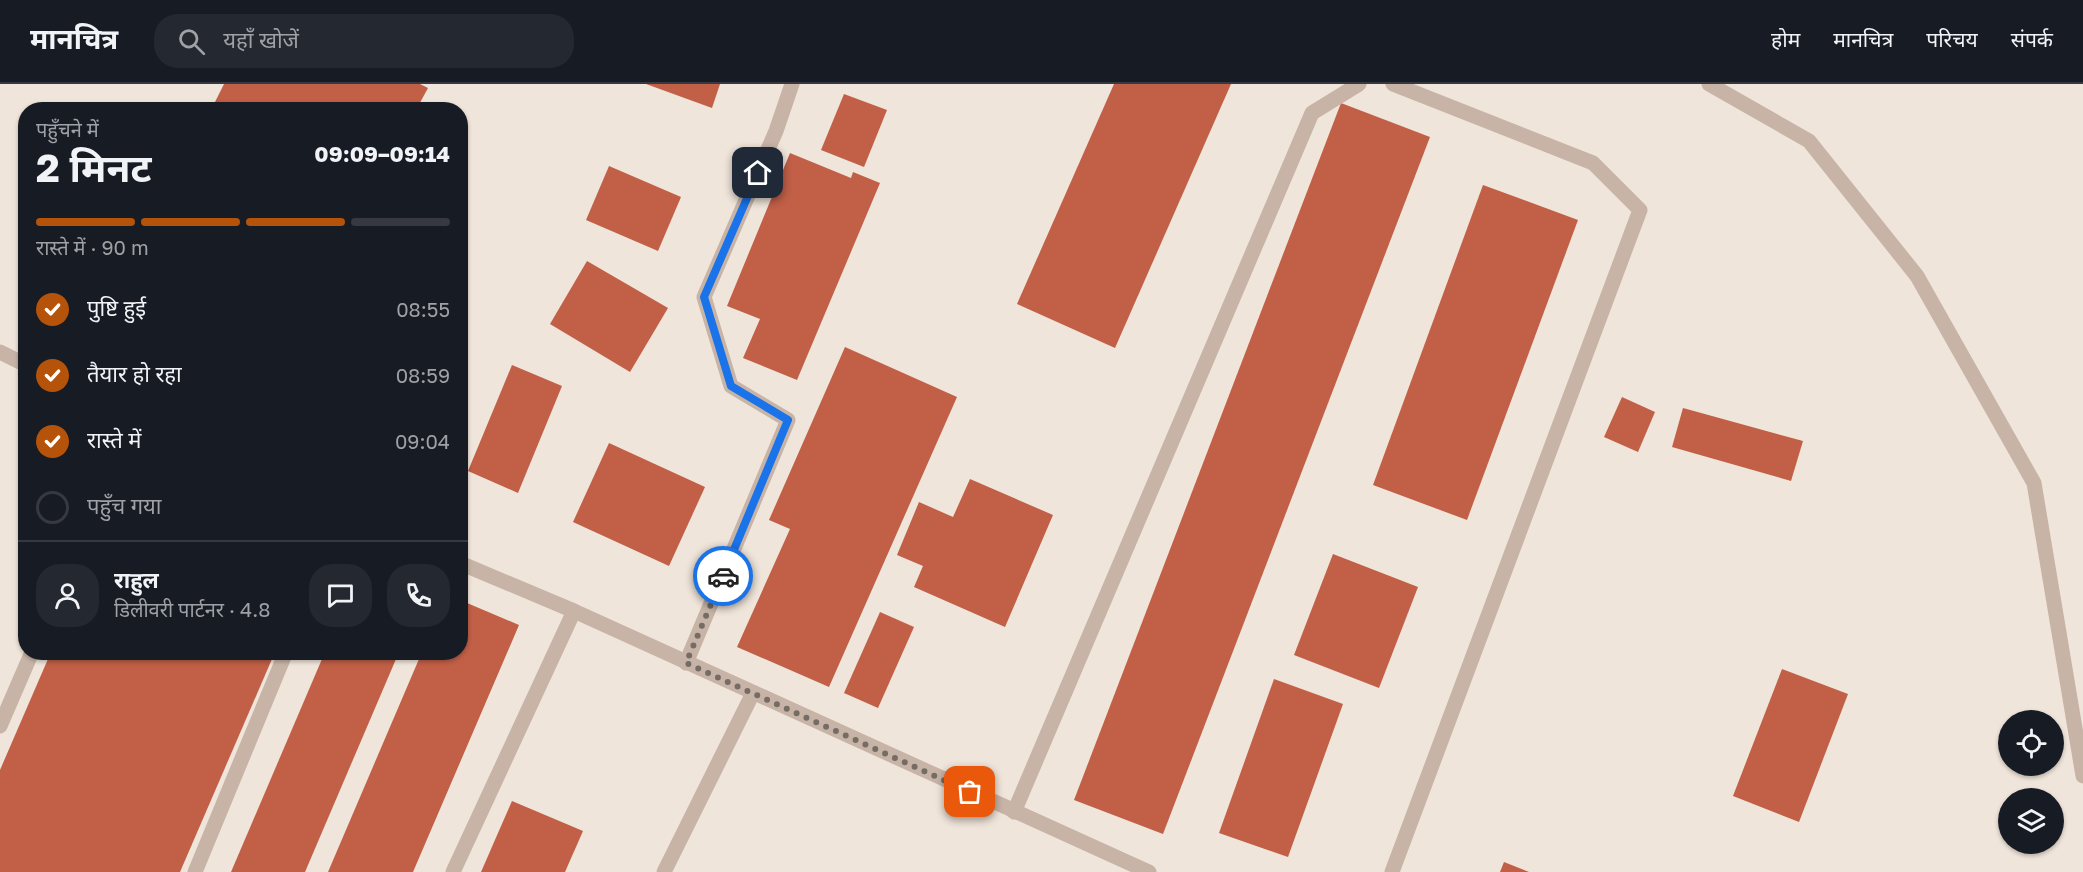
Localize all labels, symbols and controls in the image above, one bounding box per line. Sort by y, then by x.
search box [154,14,574,68]
text: मानचित्र [30,22,118,55]
icon: search [175,25,208,58]
text: यहाँ खोजें [223,26,299,53]
text: होम [1771,26,1800,52]
text: मानचित्र [1833,26,1893,52]
text: परिचय [1926,26,1978,52]
text: संपर्क [2011,26,2053,52]
text: पहुँचने में [36,117,99,141]
text: 09:09–09:14 [314,140,450,167]
text: 2 मिनट [36,144,151,191]
pin [732,147,783,198]
icon: home [741,156,774,189]
text: रास्ते में · 90 m [36,235,149,259]
icon: check [36,293,69,326]
text: पुष्टि हुई [87,294,146,321]
text: 08:55 [396,297,450,321]
icon: check [36,359,69,392]
text: तैयार हो रहा [87,360,182,387]
text: 08:59 [396,363,450,387]
icon: check [36,425,69,458]
text: रास्ते में [87,426,141,453]
text: 09:04 [395,429,450,453]
text: पहुँच गया [87,492,162,519]
courier [693,546,753,606]
icon: car [707,560,740,593]
button: person [36,564,99,627]
button: chat [309,564,372,627]
button: phone [387,564,450,627]
text: राहुल [114,566,159,593]
text: डिलीवरी पार्टनर · 4.8 [114,597,270,621]
map controls [1998,710,2064,854]
button: locate [1998,710,2064,776]
pin [944,766,995,817]
icon: bag [953,775,986,808]
button: layers [1998,788,2064,854]

